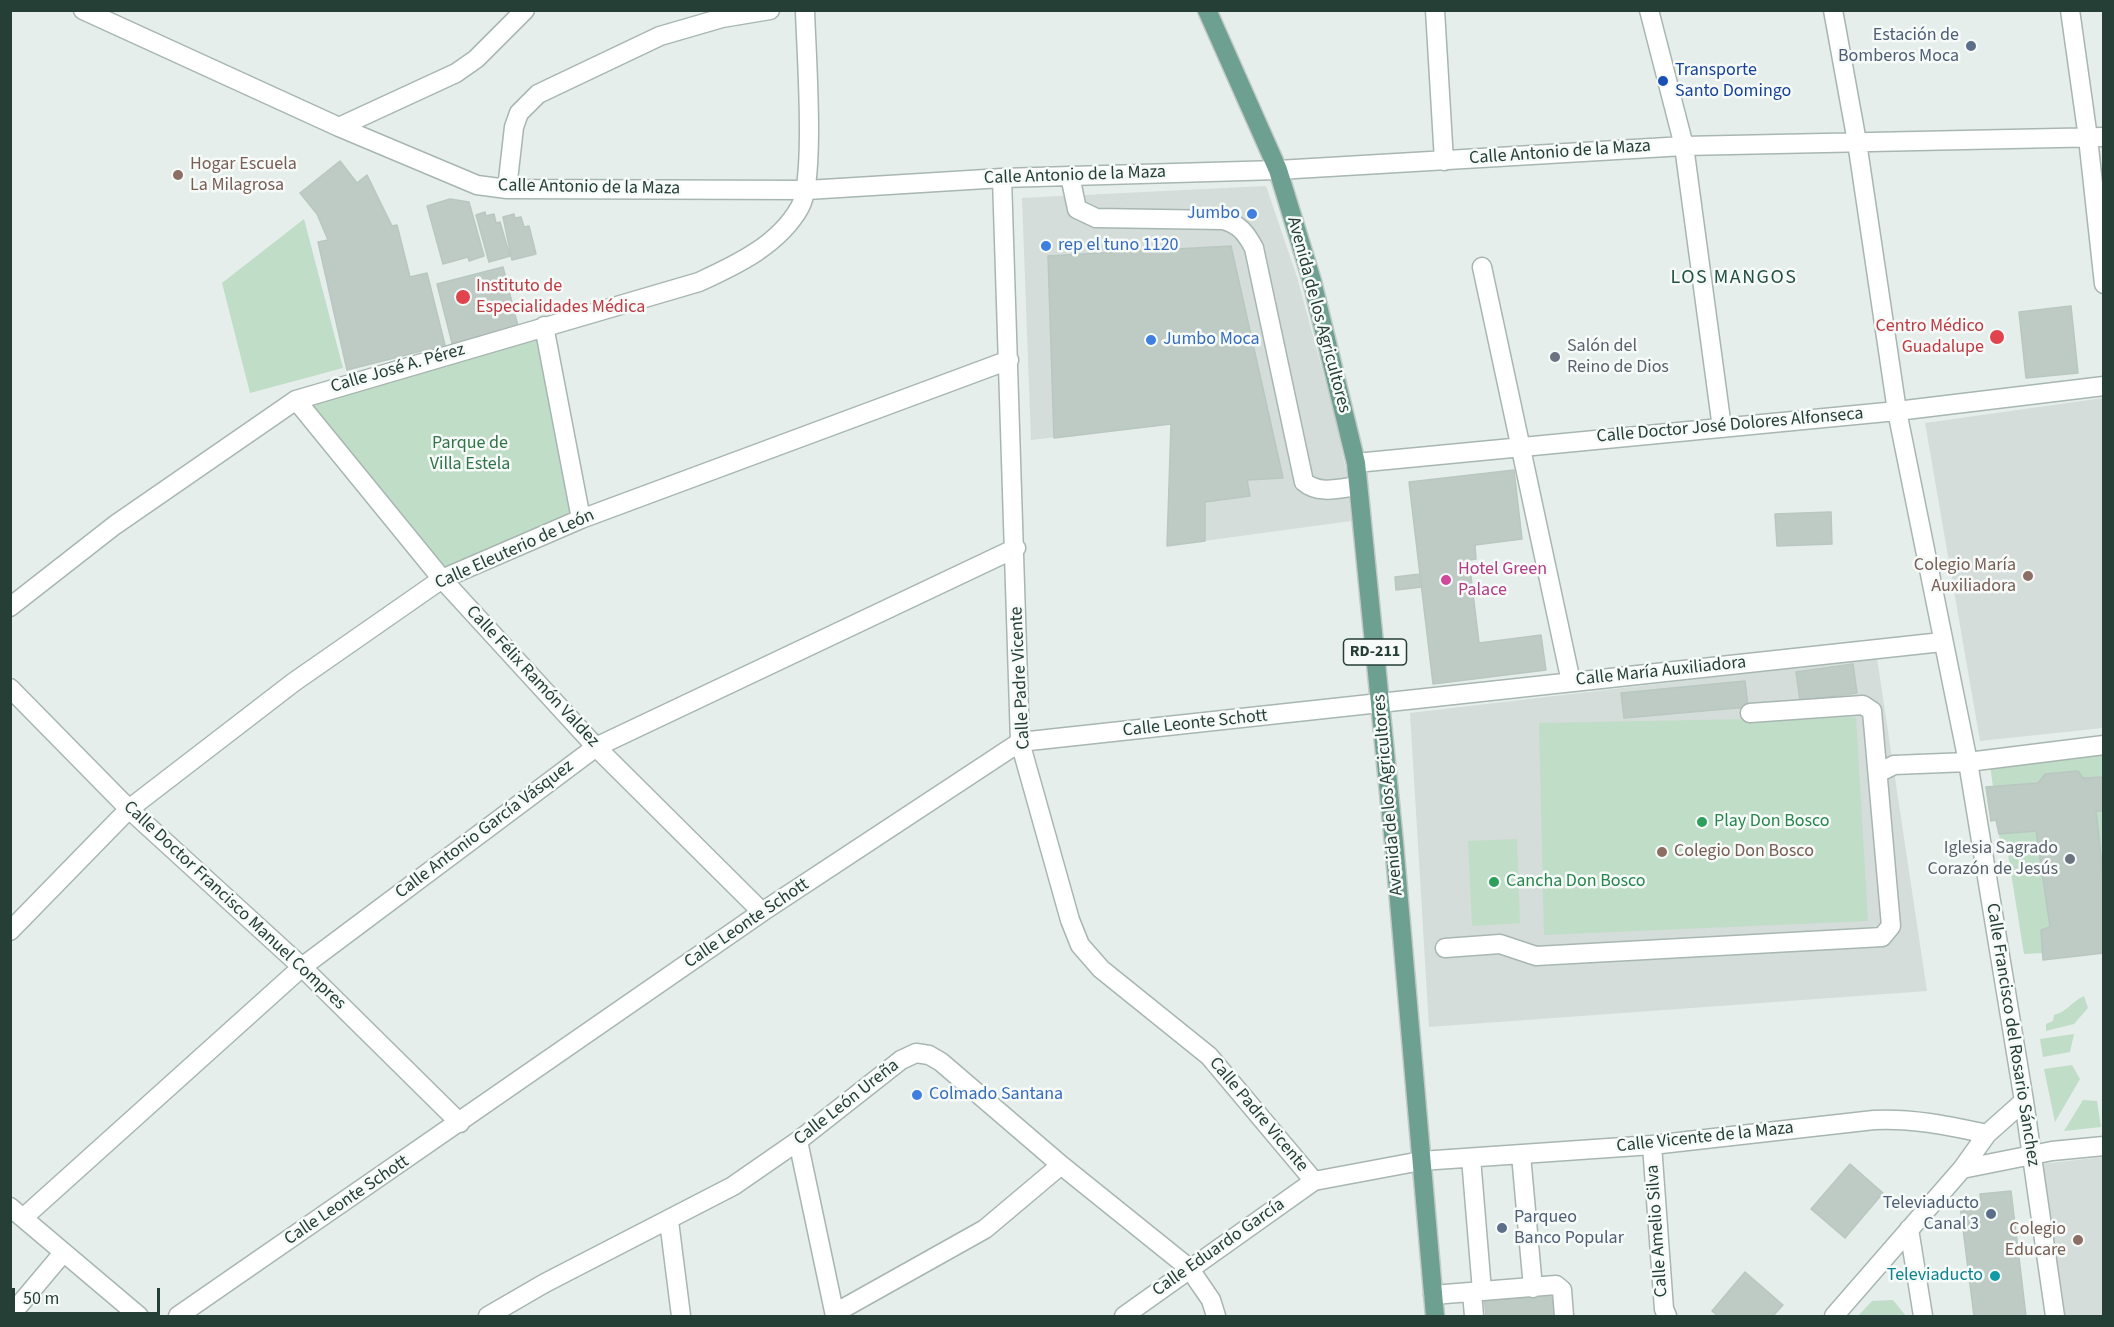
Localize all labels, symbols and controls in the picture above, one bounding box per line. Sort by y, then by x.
place label: Estación de Bomberos Moca [1838,25,1959,68]
marker: Estación de Bomberos Moca [1964,39,1978,53]
place label: Transporte Santo Domingo [1675,60,1791,103]
marker: Transporte Santo Domingo [1656,74,1670,88]
street label: Calle Antonio de la Maza [1468,136,1652,170]
place label: Hogar Escuela La Milagrosa [190,154,297,196]
street label: Calle Antonio de la Maza [984,162,1166,190]
marker: Hogar Escuela La Milagrosa [171,168,185,182]
street label: Calle Antonio de la Maza [498,176,680,200]
place label: Jumbo [1187,203,1240,225]
marker: Jumbo [1245,207,1259,221]
street label: Avenida de los Agricultores [1281,215,1355,415]
place label: rep el tuno 1120 [1058,235,1179,257]
marker: rep el tuno 1120 [1039,239,1053,253]
district label: LOS MANGOS [1671,267,1797,291]
place label: Instituto de Especialidades Médica [476,276,645,318]
marker: Instituto de Especialidades Médica [454,288,472,306]
place label: Centro Médico Guadalupe [1875,316,1984,358]
marker: Centro Médico Guadalupe [1988,328,2006,346]
place label: Jumbo Moca [1163,329,1260,351]
marker: Jumbo Moca [1144,333,1158,347]
place label: Salón del Reino de Dios [1567,336,1669,378]
street label: Calle José A. Pérez [328,340,468,398]
marker: Salón del Reino de Dios [1548,350,1562,364]
street label: Calle Doctor José Dolores Alfonseca [1596,404,1864,448]
park label: Parque de Villa Estela [430,433,510,476]
street label: Calle Eleuterio de León [432,505,598,595]
place label: Colegio María Auxiliadora [1914,555,2016,598]
place label: Hotel Green Palace [1458,559,1547,602]
marker: Colegio María Auxiliadora [2021,569,2035,583]
marker: Hotel Green Palace [1439,573,1453,587]
street label: Calle Félix Ramón Valdez [461,602,603,752]
street label: Calle Padre Vicente [1006,606,1036,750]
road number: RD-211 [1344,639,1406,665]
street label: Calle María Auxiliadora [1575,652,1747,692]
street label: Avenida de los Agricultores [1369,693,1409,897]
street label: Calle Leonte Schott [1122,706,1268,742]
street label: Calle Antonio García Vásquez [392,756,578,904]
street label: Calle Doctor Francisco Manuel Compres [118,797,350,1015]
place label: Play Don Bosco [1714,811,1830,833]
marker: Play Don Bosco [1695,815,1709,829]
place label: Iglesia Sagrado Corazón de Jesús [1927,838,2058,880]
place label: Colegio Don Bosco [1674,841,1814,863]
marker: Colegio Don Bosco [1655,845,1669,859]
marker: Iglesia Sagrado Corazón de Jesús [2063,852,2077,866]
place label: Cancha Don Bosco [1506,871,1646,893]
street label: Calle Leonte Schott [681,874,813,974]
marker: Cancha Don Bosco [1487,875,1501,889]
street label: Calle Francisco del Rosario Sánchez [1981,902,2043,1168]
street label: Calle Padre Vicente [1204,1053,1312,1177]
street label: Calle León Ureña [790,1055,904,1151]
place label: Colmado Santana [929,1084,1063,1106]
marker: Colmado Santana [910,1088,924,1102]
street label: Calle Vicente de la Maza [1615,1118,1795,1158]
street label: Calle Leonte Schott [281,1151,413,1251]
street label: Calle Amelio Silva [1643,1164,1673,1298]
place label: Televiaducto Canal 3 [1883,1193,1979,1236]
street label: Calle Eduardo García [1149,1194,1289,1302]
place label: Parqueo Banco Popular [1514,1207,1624,1250]
marker: Televiaducto Canal 3 [1984,1207,1998,1221]
place label: Colegio Educare [2005,1219,2066,1262]
marker: Parqueo Banco Popular [1495,1221,1509,1235]
marker: Colegio Educare [2071,1233,2085,1247]
place label: Televiaducto [1887,1265,1983,1287]
marker: Televiaducto [1988,1269,2002,1283]
scale bar [15,1276,164,1314]
text: 50 m [23,1286,59,1311]

